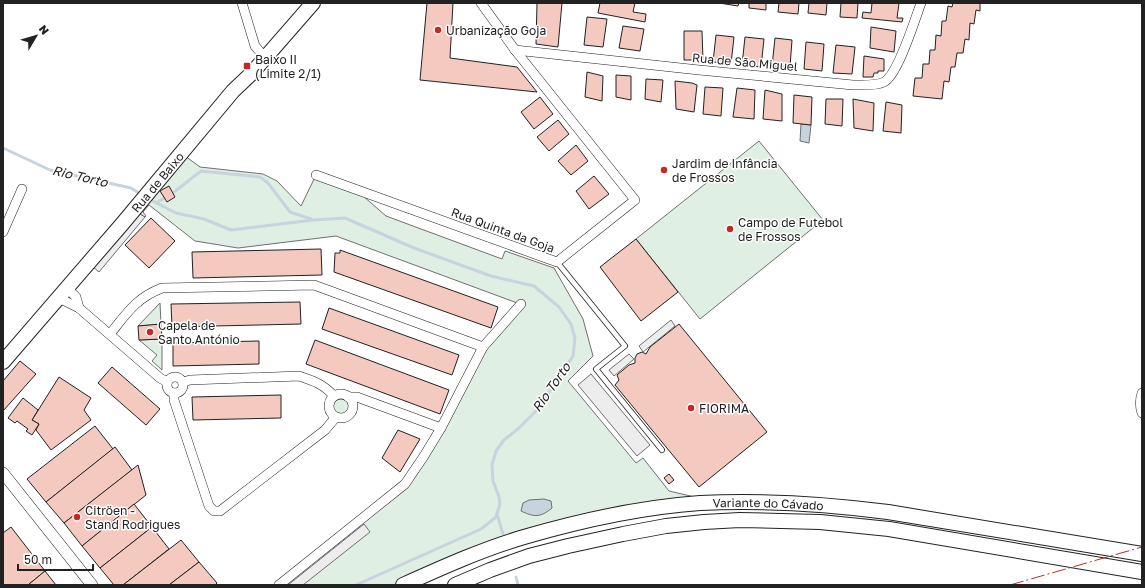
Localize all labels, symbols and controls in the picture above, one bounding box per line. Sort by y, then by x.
north arrow [16,16,56,56]
text: N [37,22,52,37]
place label: Urbanização Goja [446,23,546,38]
marker: Urbanização Goja [433,25,443,35]
street label: Rua de São Miguel [692,50,799,74]
place label: Baixo II (Limite 2/1) [255,52,321,81]
marker: Baixo II (Limite 2/1) [242,61,252,71]
street label: Rua de Baixo [128,149,187,215]
place label: Jardim de Infância de Frossos [672,156,778,185]
water label: Rio Torto [51,162,110,190]
marker: Jardim de Infância de Frossos [659,165,669,175]
street label: Rua Quinta da Goja [449,204,557,256]
place label: Campo de Futebol de Frossos [738,215,843,244]
marker: Campo de Futebol de Frossos [725,224,735,234]
place label: Capela de Santo António [158,318,240,347]
marker: Capela de Santo António [145,327,155,337]
water label: Rio Torto [528,358,574,415]
place label: FIORIMA [699,401,749,416]
marker: FIORIMA [686,403,696,413]
street label: Variante do Cávado [712,494,824,513]
place label: Citröen - Stand Rodrigues [85,503,180,532]
marker: Citröen - Stand Rodrigues [72,512,82,522]
scale bar [18,546,93,572]
text: 50 m [24,552,52,567]

